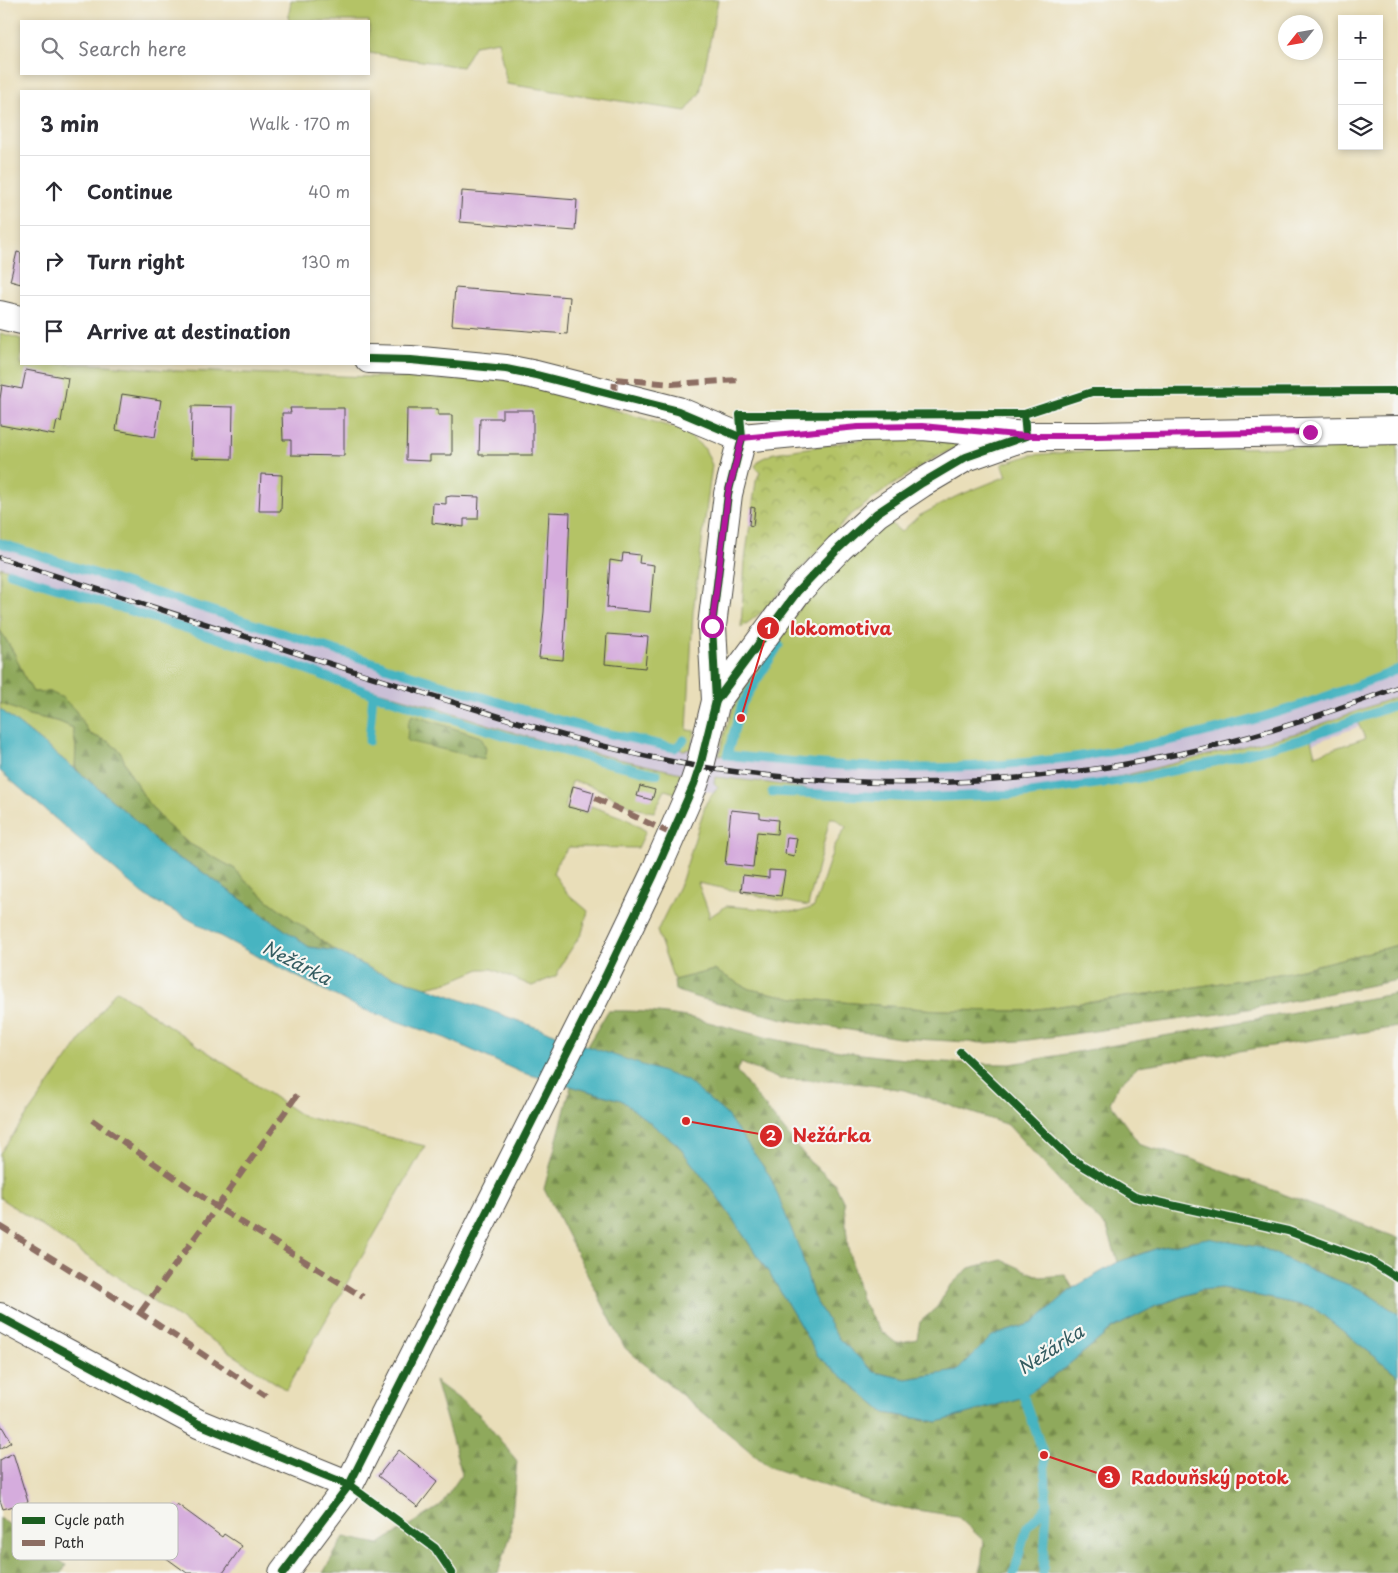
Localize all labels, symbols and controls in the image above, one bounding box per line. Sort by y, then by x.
north arrow [1278,15,1323,60]
map controls [1338,15,1383,150]
button: + [1338,15,1383,60]
search box [20,20,370,75]
icon: search [38,34,66,62]
text: Search here [78,34,187,62]
button: − [1338,60,1383,105]
button: layers [1338,105,1383,150]
text: 3 min [40,107,99,139]
text: Walk · 170 m [249,111,350,135]
icon: ahead [40,177,68,205]
text: Continue [87,177,173,205]
text: 40 m [308,179,350,203]
icon: right [40,247,68,275]
text: Turn right [87,247,185,275]
text: 130 m [302,249,350,273]
icon: arrive [40,317,68,345]
text: Arrive at destination [87,317,291,345]
route end [1299,421,1322,444]
callout: lokomotiva [755,612,902,645]
text: lokomotiva [790,614,892,641]
route start [701,615,724,638]
text: 1 [764,616,772,639]
water label: Nežárka [258,933,337,991]
callout: Nežárka [758,1119,882,1152]
text: Nežárka [793,1121,872,1148]
text: 2 [766,1123,777,1146]
water label: Nežárka [1011,1317,1089,1381]
callout: Radouňský potok [1096,1461,1300,1494]
text: Radouňský potok [1131,1463,1289,1490]
text: 3 [1104,1465,1114,1488]
legend [12,1503,178,1560]
text: Cycle path [54,1509,125,1530]
text: Path [54,1532,84,1553]

